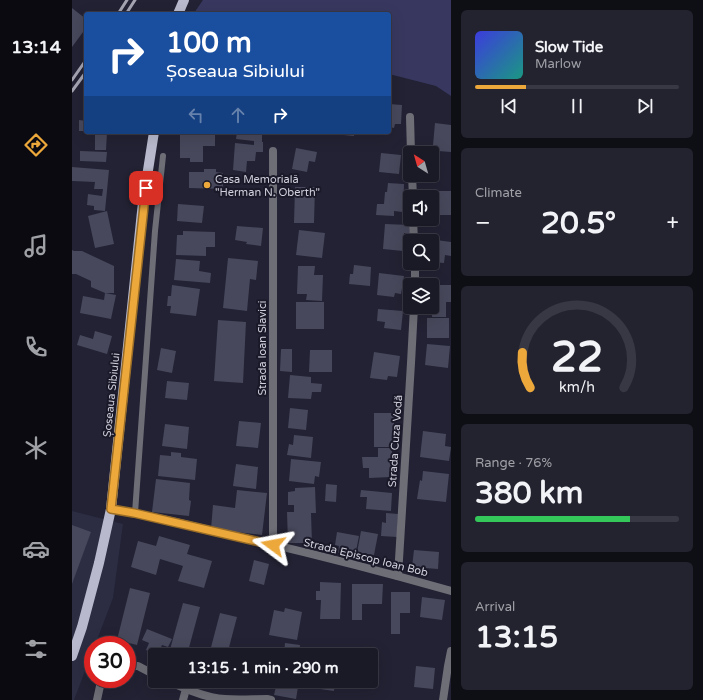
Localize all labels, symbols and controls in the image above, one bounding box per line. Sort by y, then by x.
text: 100 m [166,26,252,60]
icon: right [100,28,152,80]
text: 13:14 [11,36,61,58]
text: Slow Tide [535,38,603,56]
text: Marlow [535,56,581,72]
text: Șoseaua Sibiului [166,60,305,82]
icon: previous [498,95,520,117]
icon: pause [566,95,588,117]
icon: next [634,95,656,117]
icon: left [185,104,207,126]
icon: ahead [227,104,249,126]
icon: right [269,104,291,126]
icon: directions [22,131,50,159]
north arrow [403,146,439,182]
map controls [403,146,439,314]
pin [129,171,163,205]
place label: Casa Memorială "Herman N. Oberth" [215,173,320,199]
icon: arrive [135,177,157,199]
marker: Casa Memorială "Herman N. Oberth" [202,180,212,190]
text: Climate [475,185,522,201]
button: sound [403,190,439,226]
text: 20.5° [541,205,616,242]
text: − [475,210,491,236]
text: + [667,210,679,236]
icon: music [22,232,50,260]
button: search [403,234,439,270]
button: layers [403,278,439,314]
street label: Strada Ioan Slavici [256,300,269,396]
icon: phone [22,333,50,361]
text: 22 [551,333,603,383]
street label: Șoseaua Sibiului [101,352,122,438]
text: km/h [559,379,595,396]
street label: Strada Cuza Vodă [386,394,405,488]
icon: climate [22,434,50,462]
text: Range · 76% [475,455,552,471]
text: 380 km [475,475,583,512]
position arrow [252,524,294,566]
icon: car [22,535,50,563]
street label: Strada Episcop Ioan Bob [302,536,430,579]
text: Arrival [475,599,515,615]
text: 13:15 [475,619,558,656]
icon: filters [22,635,50,663]
speed limit sign: 30 [84,636,136,688]
text: 13:15 · 1 min · 290 m [188,659,338,677]

